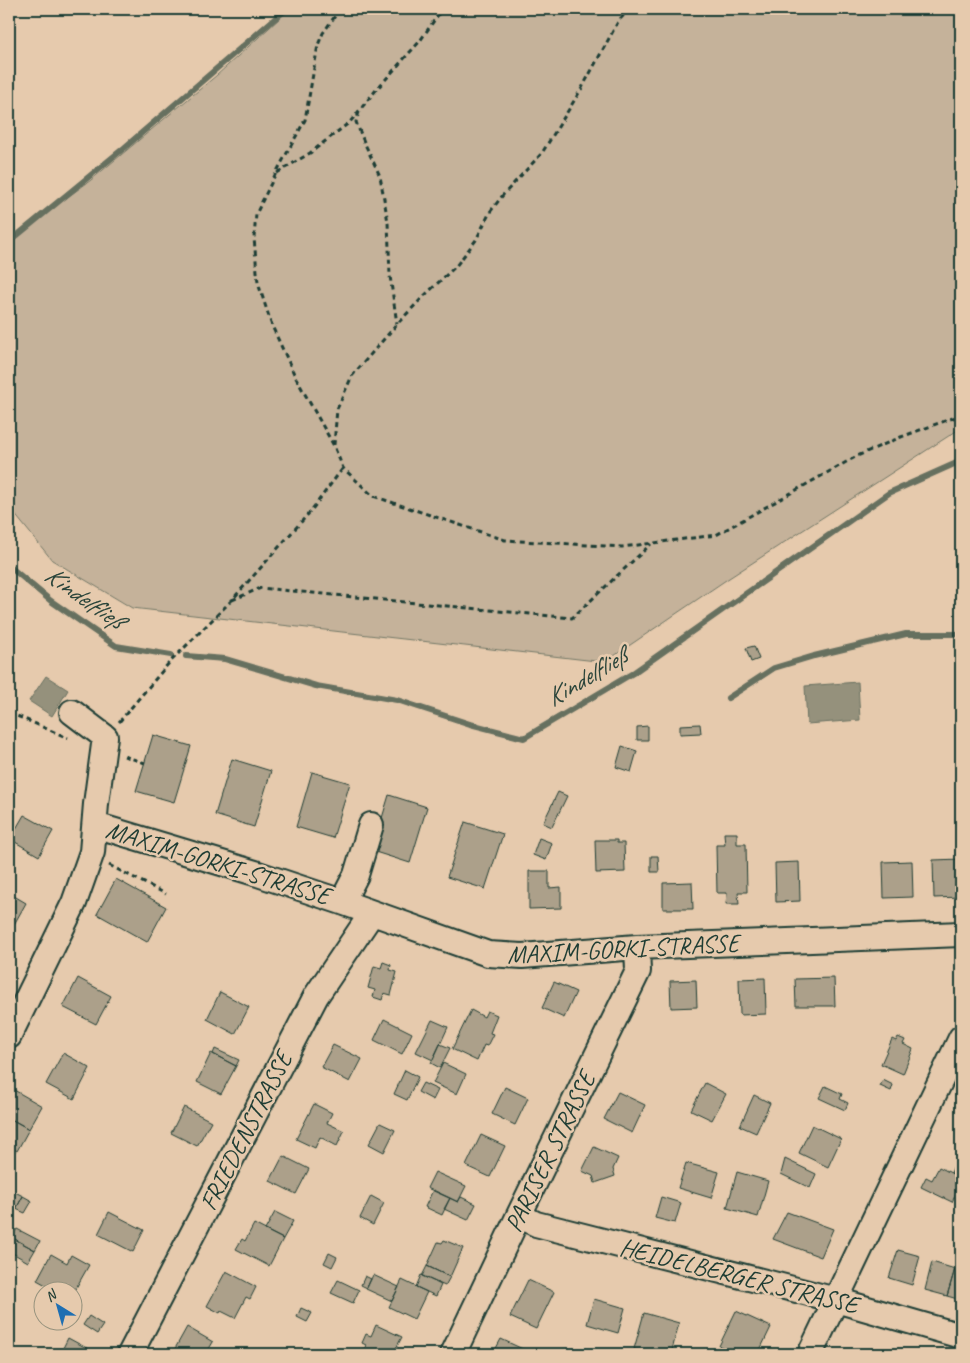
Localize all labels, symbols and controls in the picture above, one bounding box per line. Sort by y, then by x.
water label: Kindelfließ [38,558,136,640]
water label: Kindelfließ [540,636,639,714]
street label: MAXIM-GORKI-STRASSE [102,814,337,913]
street label: MAXIM-GORKI-STRASSE [506,927,743,971]
street label: FRIEDENSTRASSE [192,1043,301,1216]
street label: PARISER STRASSE [497,1064,604,1237]
street label: HEIDELBERGER STRASSE [617,1231,864,1322]
north arrow [32,1280,82,1330]
text: N [42,1285,61,1305]

